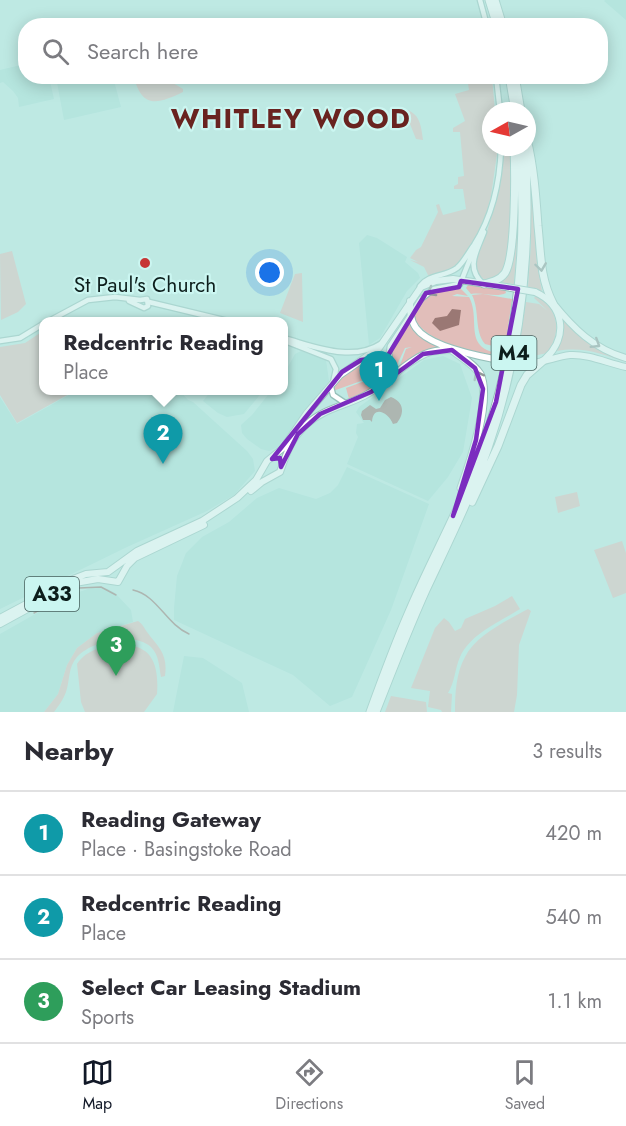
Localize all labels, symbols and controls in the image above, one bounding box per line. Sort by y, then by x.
search box [18,18,608,84]
icon: search [39,35,72,68]
text: Search here [87,35,198,67]
district label: WHITLEY WOOD [171,99,411,138]
north arrow [482,102,536,156]
marker: St Paul's Church [138,256,152,270]
your location [255,258,284,287]
one-way arrow [535,263,547,272]
place label: St Paul's Church [74,270,216,300]
one-way arrow [426,285,437,297]
popup [39,317,288,395]
text: Redcentric Reading [63,326,264,358]
road number: M4 [492,336,536,370]
one-way arrow [590,337,600,349]
pin: 1 [360,352,398,401]
text: Place [63,358,108,387]
one-way arrow [474,371,486,382]
pin: 2 [144,414,182,464]
road number: A33 [25,577,79,611]
pin: 3 [96,626,136,676]
text: Nearby [24,732,113,770]
text: 3 results [532,737,602,766]
text: Reading Gateway [81,803,261,835]
text: 1 [38,819,49,848]
text: 420 m [545,819,602,848]
text: Place · Basingstoke Road [81,835,292,864]
text: Redcentric Reading [81,887,282,919]
text: 2 [37,903,50,932]
text: 540 m [545,903,602,932]
text: Place [81,919,126,948]
text: Select Car Leasing Stadium [81,971,361,1003]
text: 3 [37,987,50,1016]
text: 1.1 km [548,987,602,1016]
text: Sports [81,1003,134,1032]
tab: Map [81,1056,114,1115]
tab: Directions [275,1056,343,1115]
tab: Saved [505,1056,545,1115]

